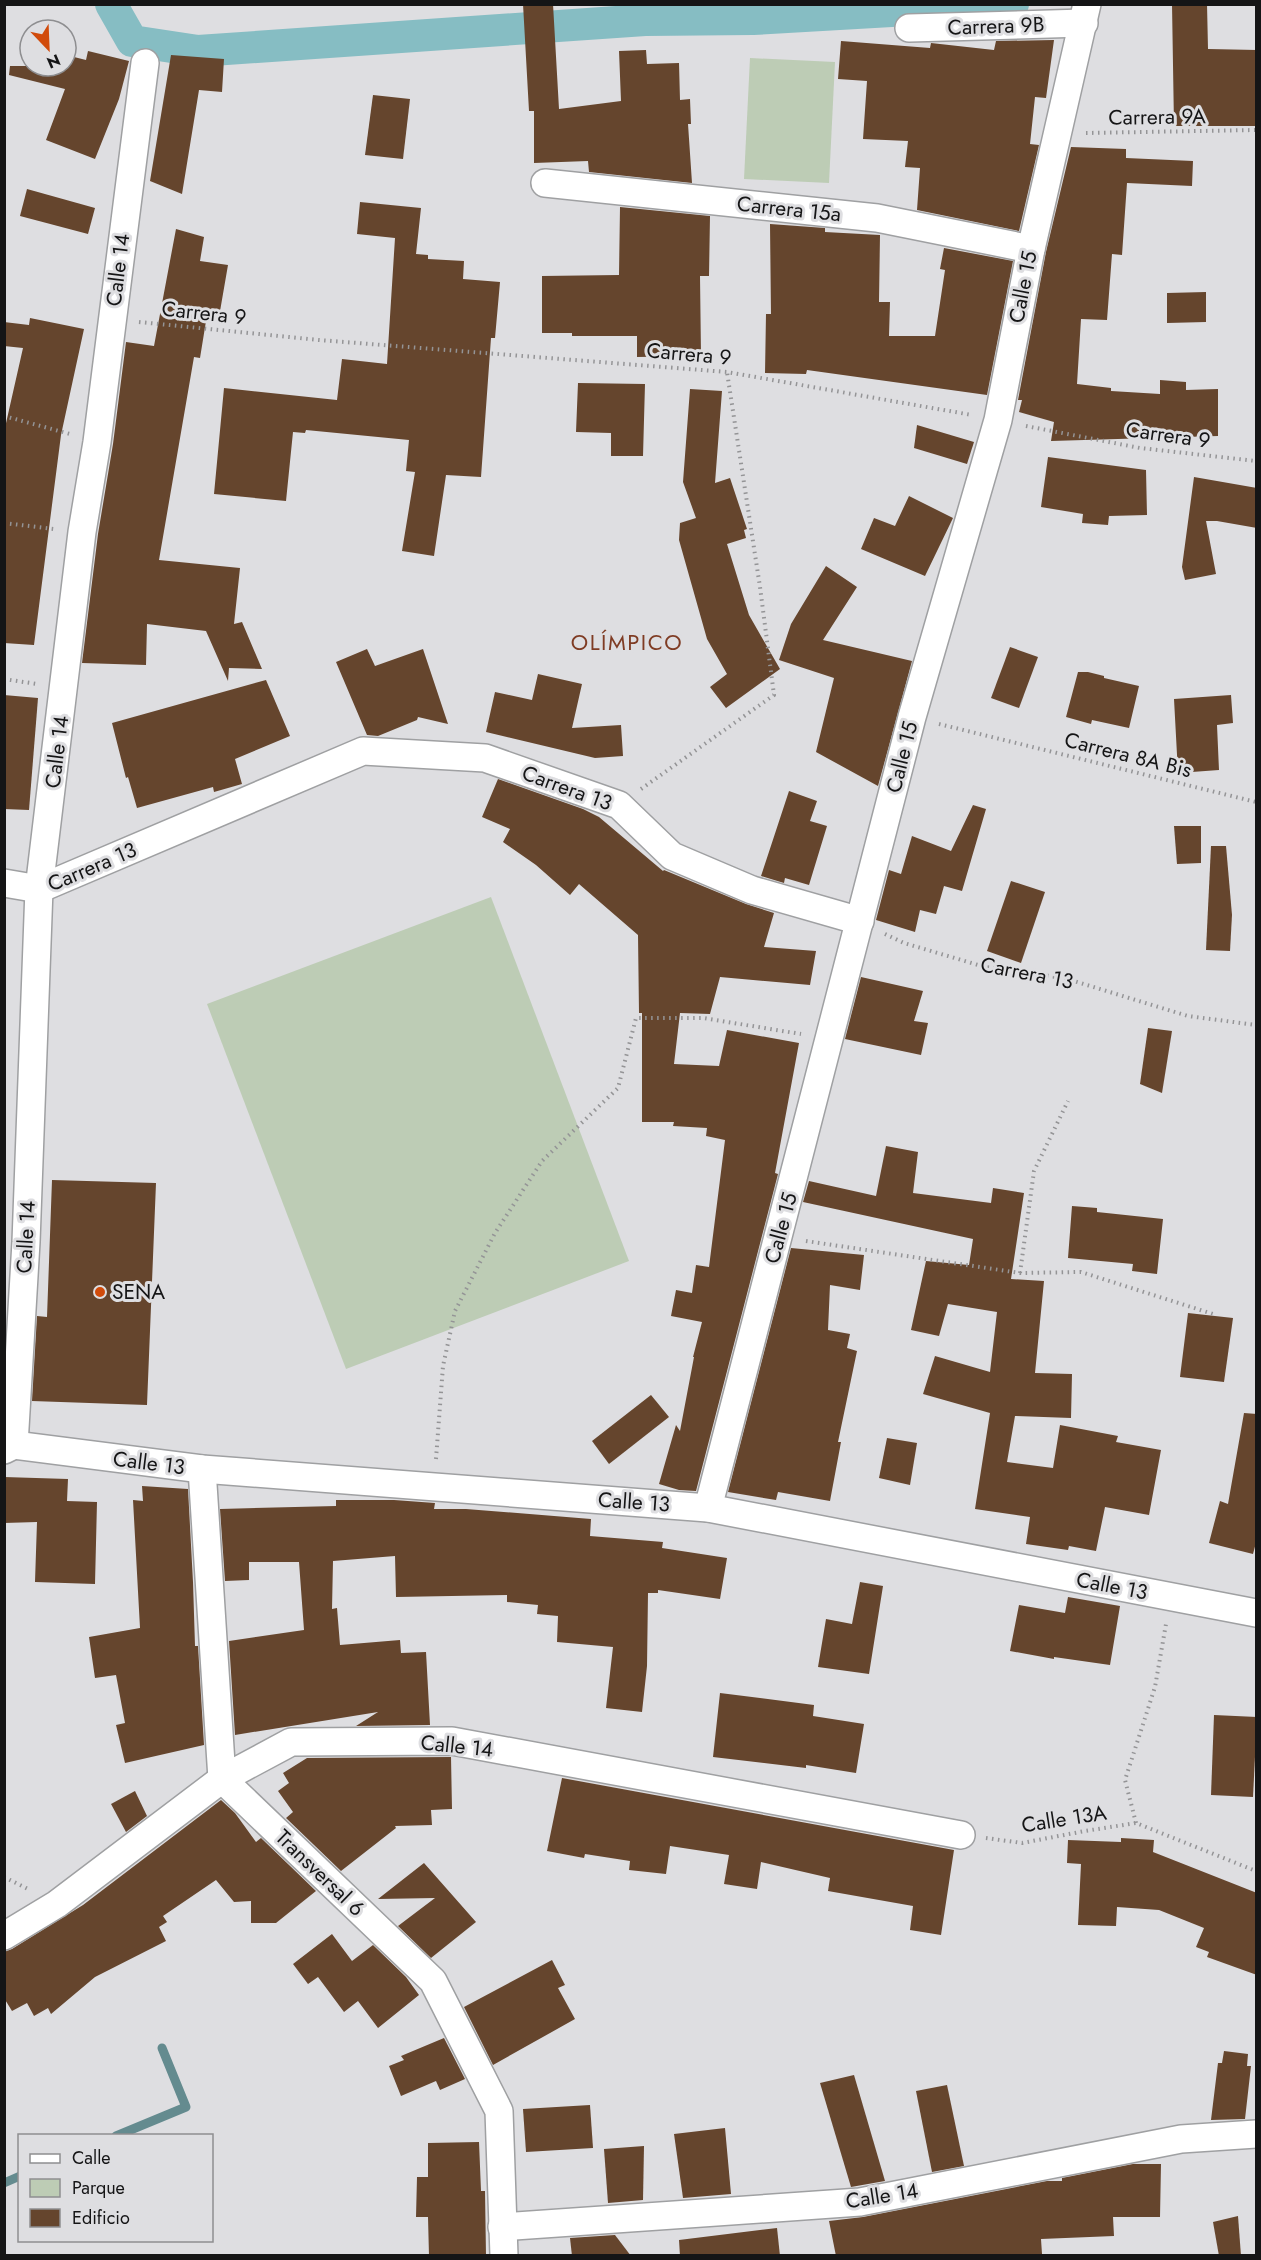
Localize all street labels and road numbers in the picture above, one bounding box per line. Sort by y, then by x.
street label: Carrera 9B [947,9,1045,43]
street label: Carrera 9A [1108,101,1206,133]
street label: Carrera 15a [736,189,842,229]
street label: Calle 14 [99,232,137,308]
street label: Calle 15 [1001,249,1045,325]
street label: Carrera 9 [160,294,248,332]
street label: Carrera 9 [645,335,733,373]
street label: Carrera 9 [1124,414,1212,456]
street label: Calle 14 [38,714,76,790]
street label: Calle 15 [879,718,925,796]
street label: Carrera 8A Bis [1061,725,1195,785]
street label: Carrera 13 [518,758,616,818]
street label: Carrera 13 [43,835,141,899]
street label: Carrera 13 [978,949,1076,997]
street label: Calle 15 [757,1189,805,1267]
street label: Calle 14 [9,1200,43,1274]
street label: Calle 13 [111,1444,187,1482]
street label: Calle 13 [597,1485,671,1519]
street label: Calle 13 [1074,1564,1150,1608]
street label: Calle 14 [419,1727,495,1765]
street label: Calle 13A [1019,1797,1109,1841]
street label: Transversal 6 [269,1823,371,1923]
street label: Calle 14 [844,2175,920,2217]

